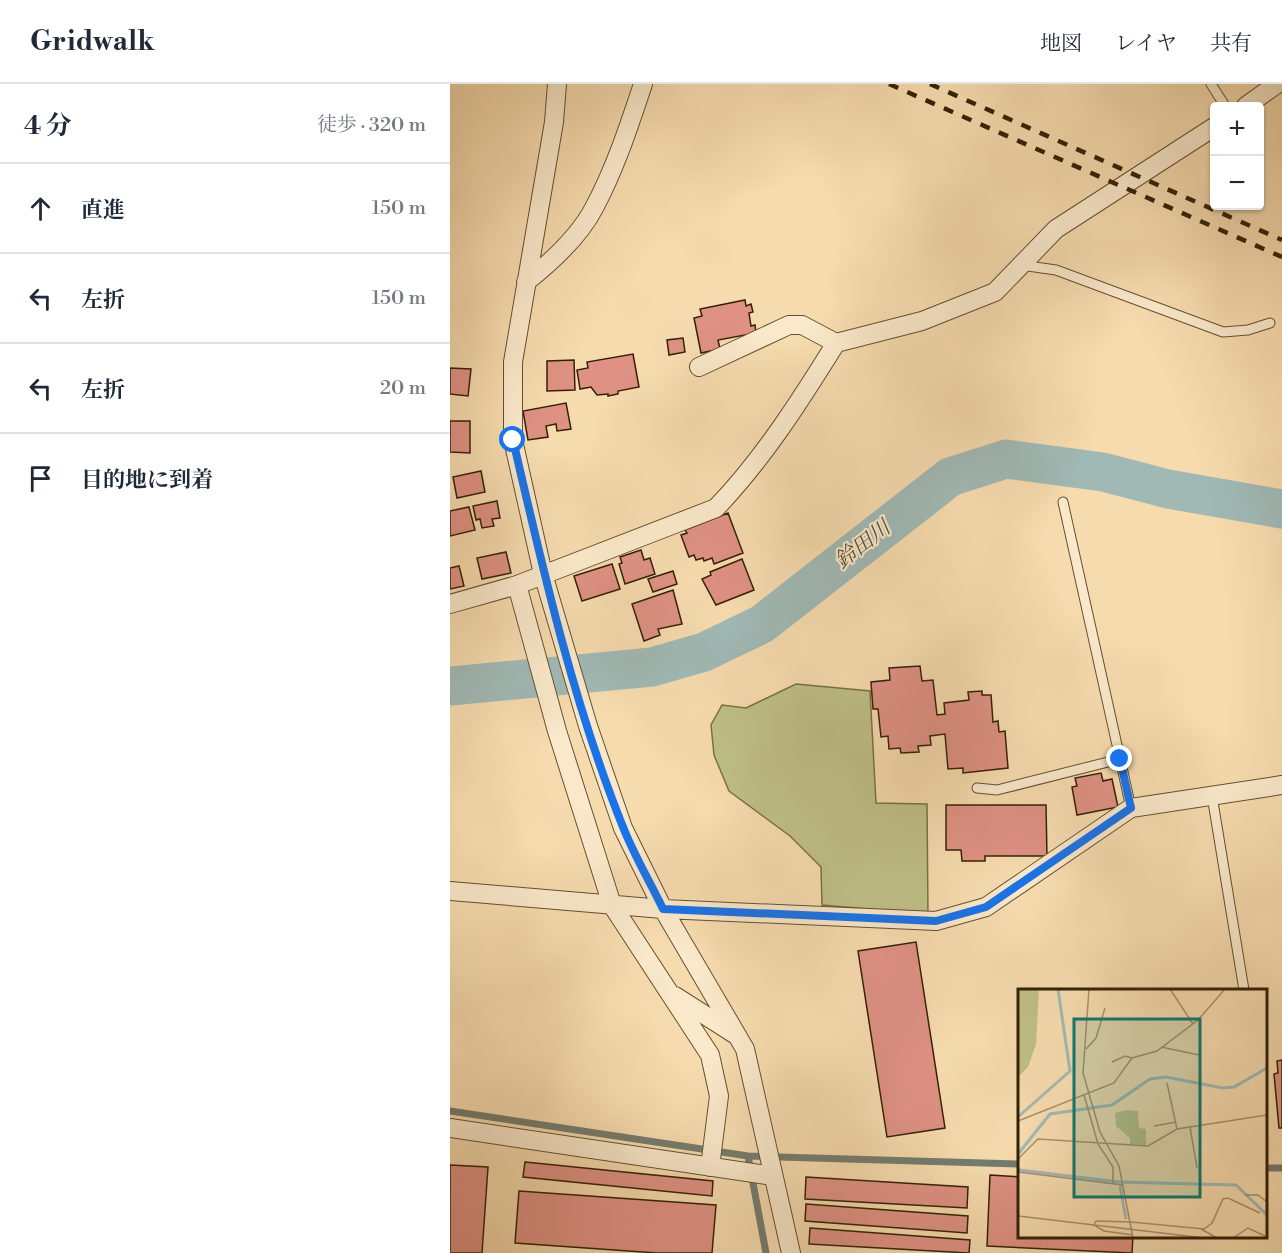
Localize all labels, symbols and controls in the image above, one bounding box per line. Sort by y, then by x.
text: Gridwalk [30,24,154,59]
text: 地図 [1040,31,1082,57]
text: レイヤ [1115,31,1177,57]
text: 共有 [1210,31,1252,57]
map controls [1210,102,1264,210]
button: + [1210,102,1264,156]
text: 4 分 [24,110,72,142]
text: 徒歩 · 320 m [317,113,426,138]
button: − [1210,156,1264,210]
icon: ahead [24,192,57,225]
text: 150 m [371,196,426,221]
text: 直進 [81,197,125,224]
icon: left [24,282,57,315]
text: 150 m [371,286,426,311]
text: 左折 [81,287,125,314]
icon: left [24,372,57,405]
text: 20 m [380,376,426,401]
text: 左折 [81,377,125,404]
route start [499,426,525,452]
icon: arrive [24,462,57,495]
text: 目的地に到着 [81,467,213,494]
water label: 鈴田川 [830,514,897,575]
route end [1106,745,1132,771]
inset map [1018,989,1267,1238]

